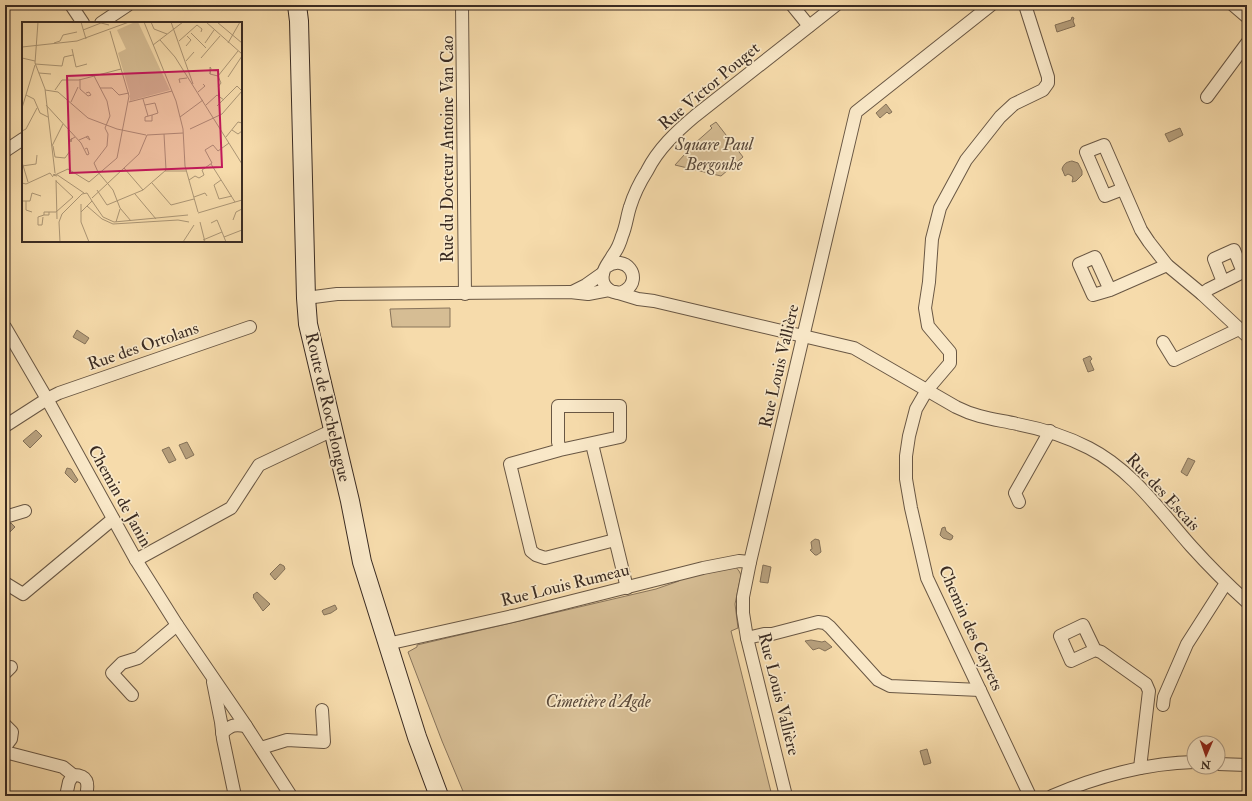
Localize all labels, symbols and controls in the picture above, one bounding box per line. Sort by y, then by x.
inset map [22,22,242,242]
street label: Rue du Docteur Antoine Van Cao [437,36,458,262]
street label: Rue Victor Pouget [654,37,764,134]
park label: Square Paul Bergonhe [674,134,755,175]
street label: Rue Louis Vallière [755,302,803,430]
street label: Rue des Ortolans [85,317,201,375]
street label: Route de Rochelongue [301,330,355,484]
street label: Chemin de Janin [83,441,157,551]
street label: Rue des Escais [1122,449,1204,535]
street label: Rue Louis Rumeau [499,559,632,611]
street label: Chemin des Cayrets [933,562,1008,694]
street label: Rue Louis Vallière [754,630,804,758]
park label: Cimetière d'Agde [545,691,651,712]
north arrow [1186,735,1226,775]
text: N [1199,758,1212,771]

